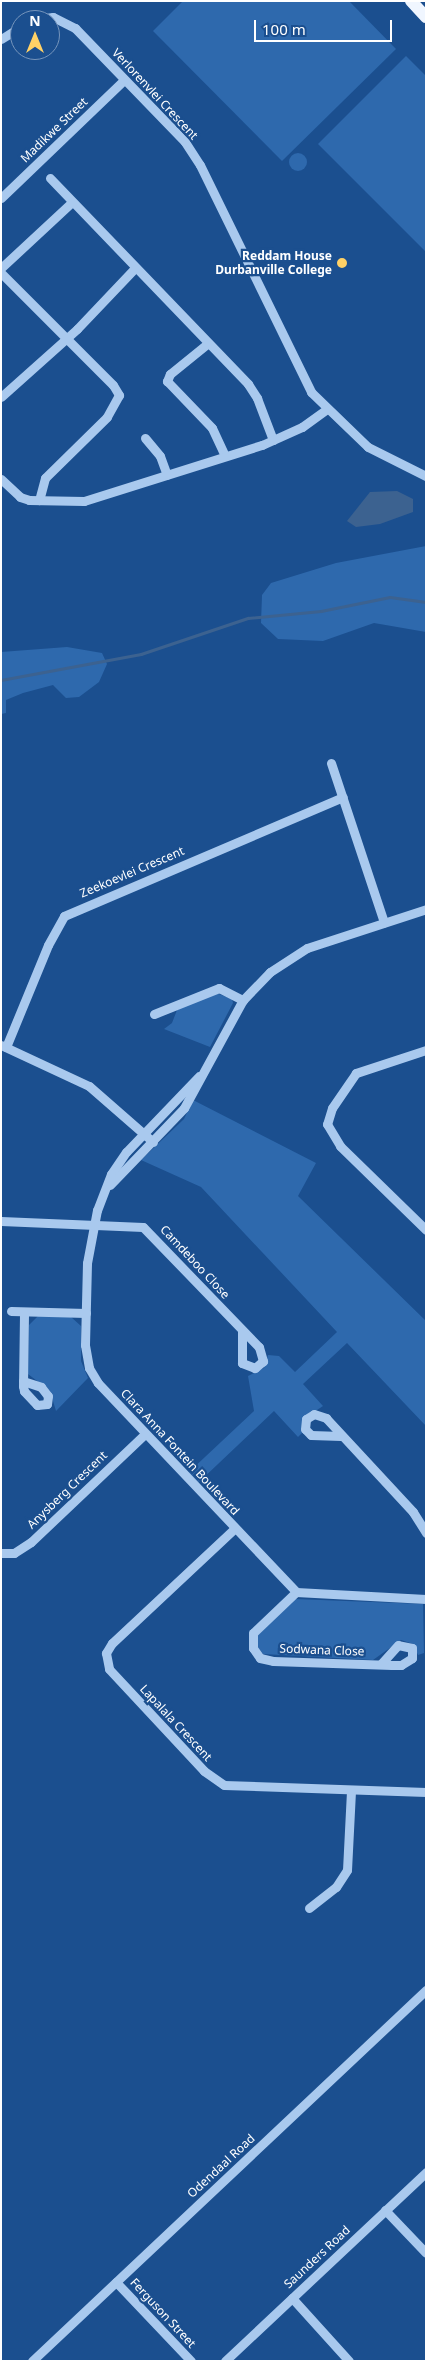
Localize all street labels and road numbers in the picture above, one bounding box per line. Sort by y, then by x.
street label: Verlorenvlei Crescent [109,45,201,143]
street label: Madikwe Street [18,94,90,166]
street label: Zeekoevlei Crescent [78,844,186,900]
street label: Camdeboo Close [157,1222,233,1302]
street label: Clara Anna Fontein Boulevard [118,1386,242,1518]
street label: Anysberg Crescent [24,1448,110,1532]
street label: Sodwana Close [279,1641,365,1659]
street label: Lapalala Crescent [137,1682,215,1764]
street label: Odendaal Road [184,2131,258,2201]
street label: Saunders Road [281,2223,353,2291]
street label: Ferguson Street [127,2275,199,2351]

